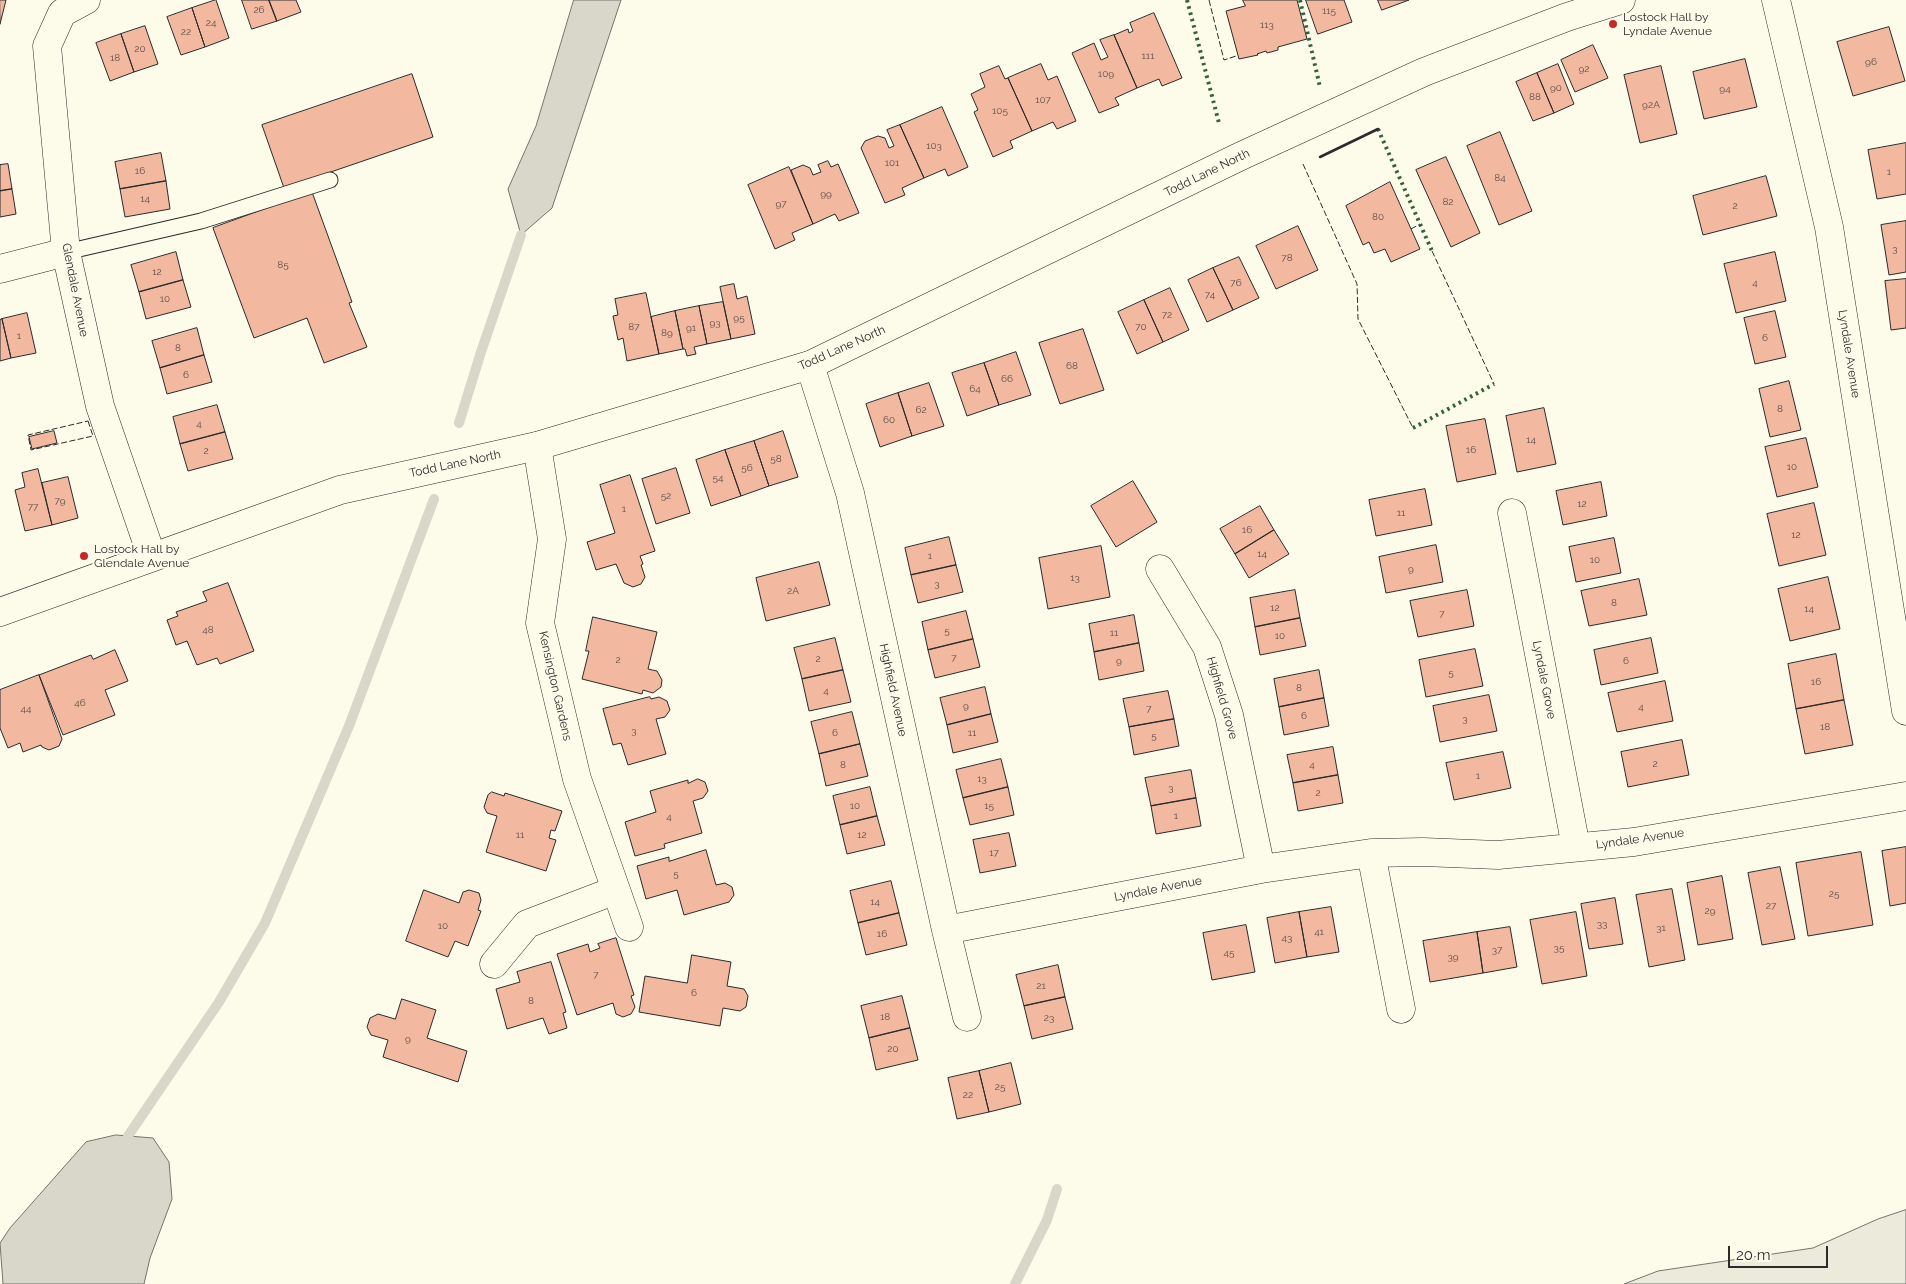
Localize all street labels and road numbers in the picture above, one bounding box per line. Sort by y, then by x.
street label: Todd Lane North [1162,146,1252,200]
street label: Glendale Avenue [59,242,91,338]
street label: Lyndale Avenue [1835,309,1863,399]
street label: Todd Lane North [796,322,888,374]
street label: Todd Lane North [408,447,502,481]
street label: Kensington Gardens [535,630,575,742]
street label: Lyndale Grove [1529,640,1559,720]
street label: Highfield Avenue [876,642,910,738]
street label: Highfield Grove [1203,655,1241,741]
street label: Lyndale Avenue [1595,826,1685,852]
street label: Lyndale Avenue [1113,873,1203,905]

